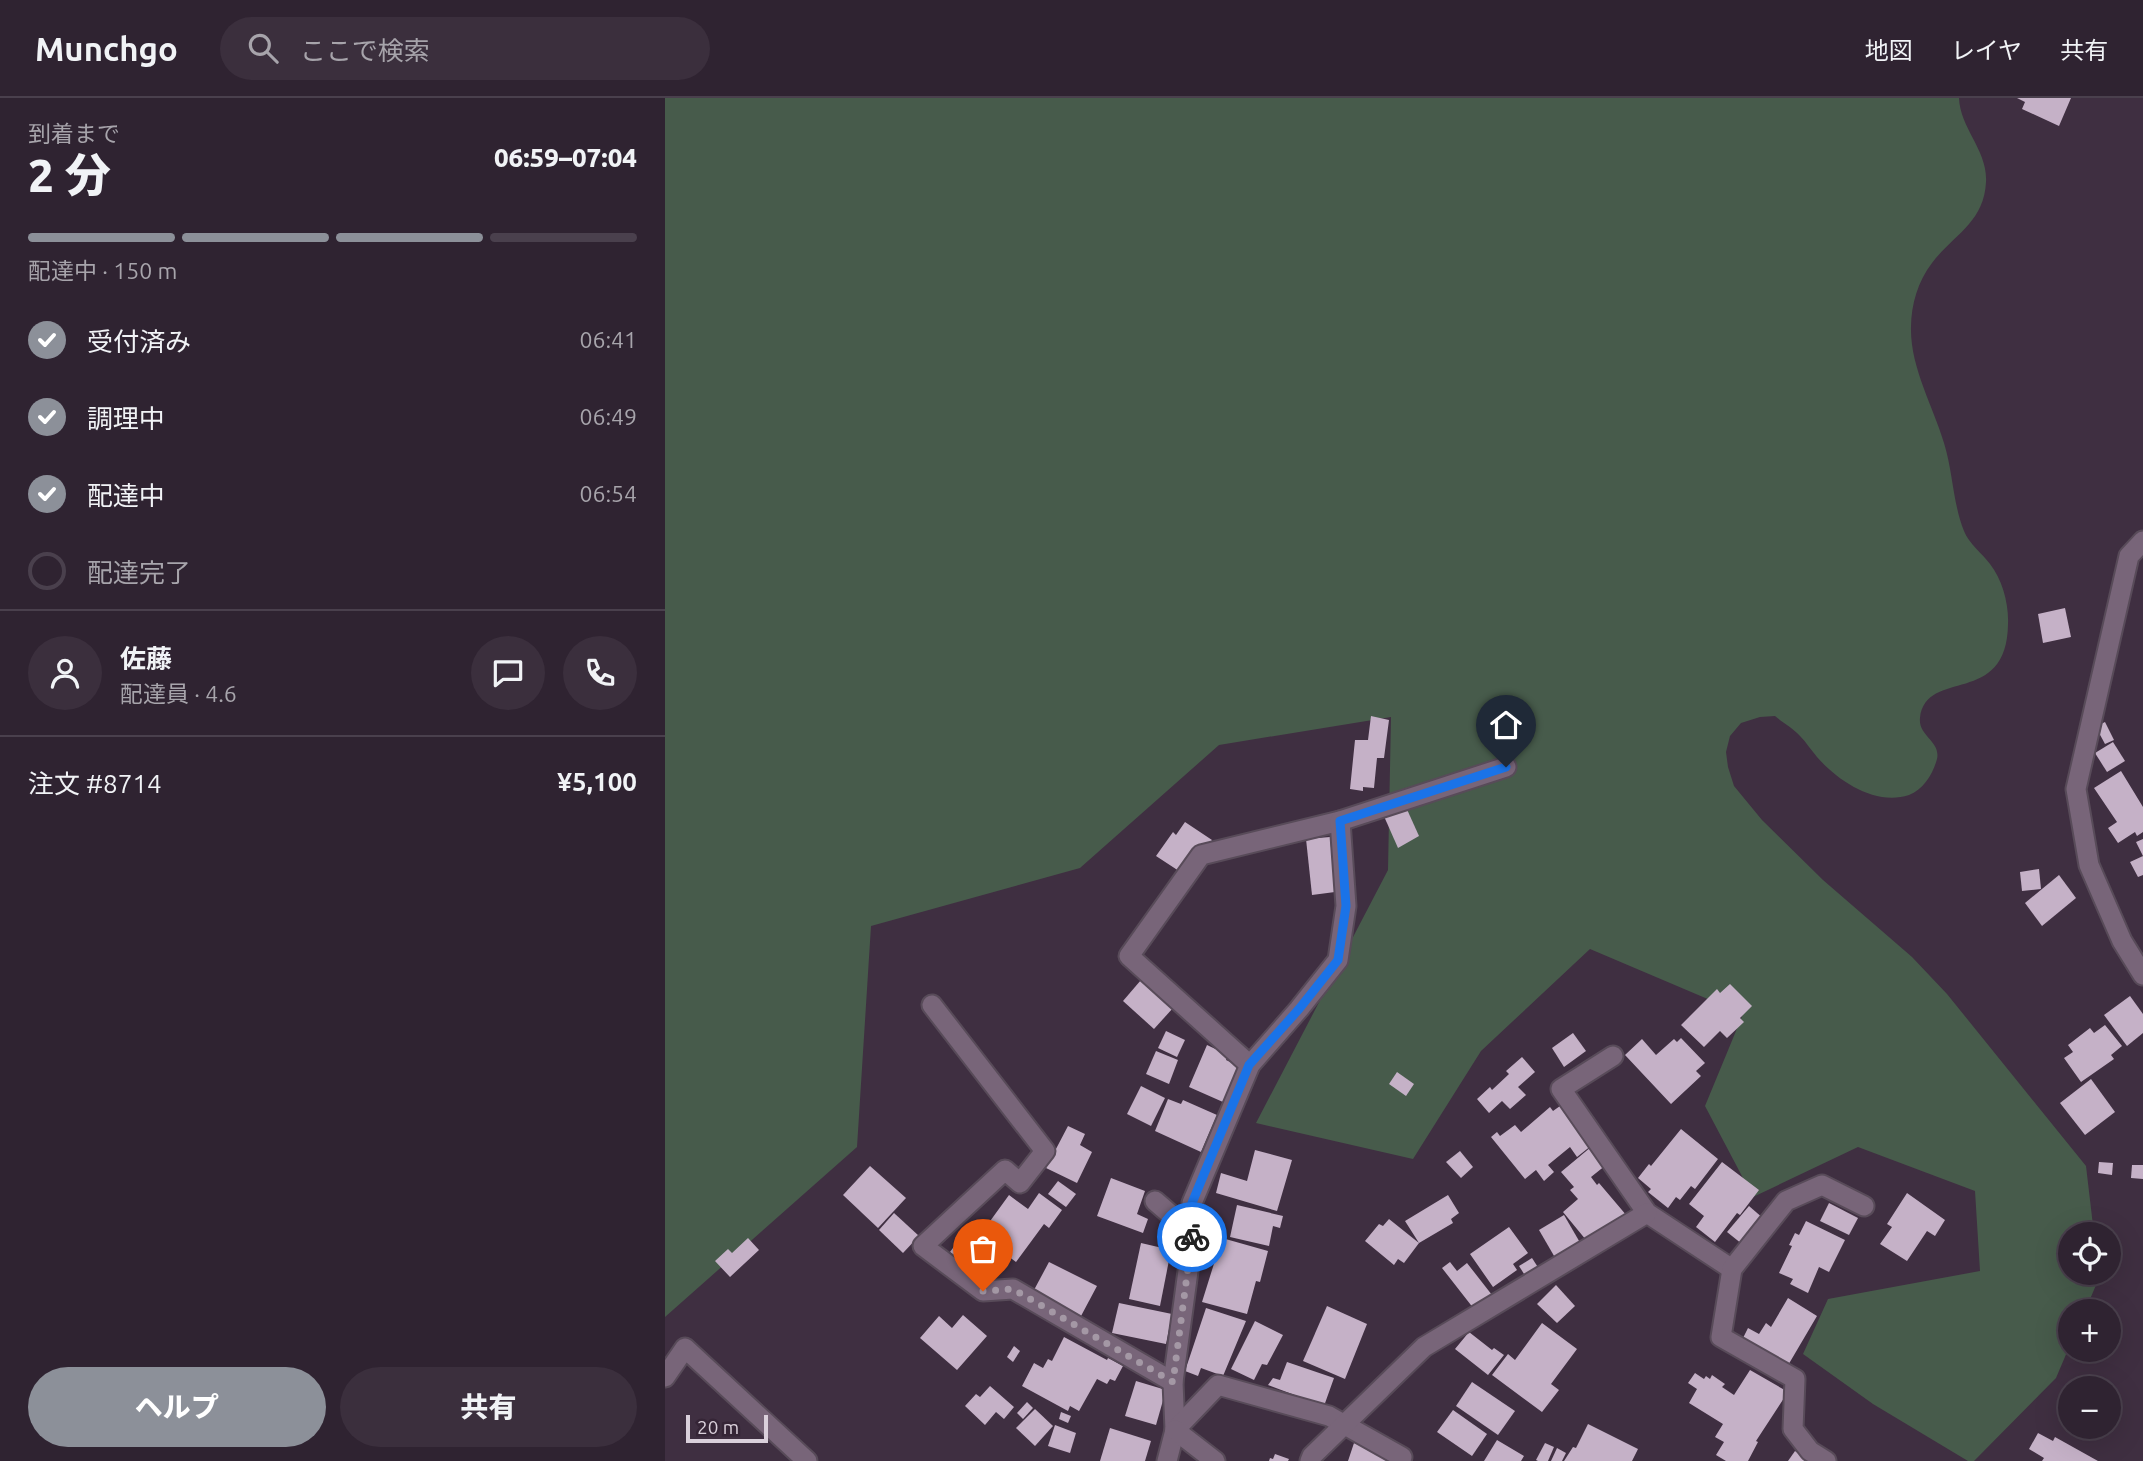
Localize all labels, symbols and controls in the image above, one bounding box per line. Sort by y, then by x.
search box [220,17,710,80]
icon: search [244,29,282,67]
text: Munchgo [35,30,178,67]
text: ここで検索 [300,36,430,65]
text: 地図 [1865,37,1913,64]
text: レイヤ [1951,37,2022,64]
text: 共有 [2060,37,2108,64]
text: 到着まで [28,121,120,146]
text: 06:59–07:04 [494,143,637,172]
text: 2 分 [28,149,111,201]
text: 配達中 · 150 m [28,258,177,283]
icon: check [28,321,66,359]
text: 受付済み [87,327,191,356]
text: 06:41 [579,327,637,352]
icon: check [28,398,66,436]
text: 調理中 [87,404,165,433]
text: 06:49 [579,404,637,429]
icon: check [28,475,66,513]
text: 配達中 [87,481,165,510]
text: 06:54 [579,481,637,506]
text: 配達完了 [87,558,191,587]
button: person [28,636,102,710]
button: chat [471,636,545,710]
button: phone [563,636,637,710]
text: 佐藤 [120,644,172,673]
text: 配達員 · 4.6 [120,681,237,706]
pin [1476,695,1536,767]
icon: home [1487,706,1525,744]
text: ¥5,100 [557,767,637,796]
text: 注文 #8714 [28,769,162,798]
courier [1157,1202,1227,1272]
icon: bike [1173,1218,1211,1256]
pin [953,1219,1013,1291]
map controls [2058,1222,2121,1439]
button: locate [2058,1222,2121,1285]
icon: bag [964,1230,1002,1268]
button: + [2058,1299,2121,1362]
button: ヘルプ [28,1367,326,1447]
button: 共有 [340,1367,637,1447]
button: − [2058,1376,2121,1439]
scale bar [686,1412,768,1444]
text: 20 m [697,1416,739,1438]

